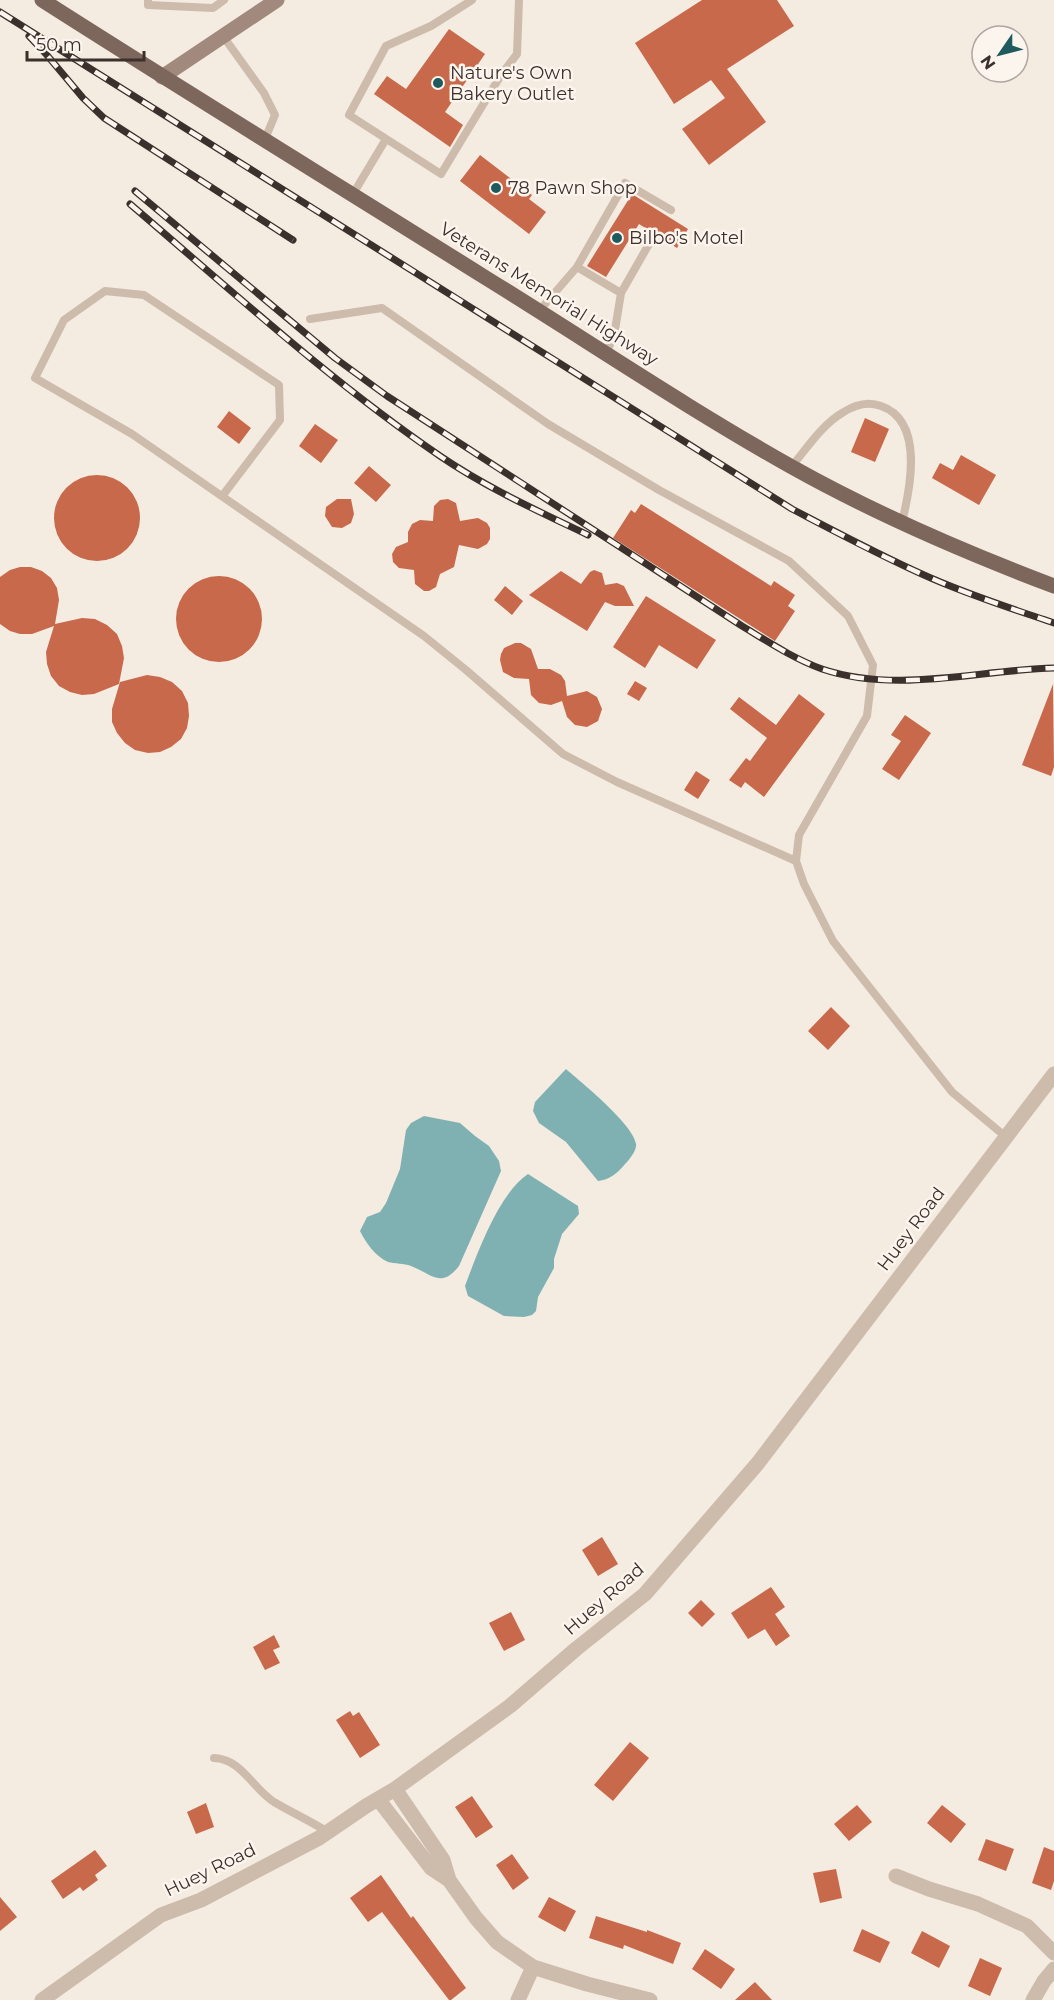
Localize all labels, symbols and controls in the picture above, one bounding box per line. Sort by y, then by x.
scale bar [27,24,144,62]
north arrow [970,24,1030,84]
text: 50 m [36,34,82,56]
text: N [977,52,1000,73]
place label: Nature's Own Bakery Outlet [450,62,575,105]
marker: Nature's Own Bakery Outlet [431,76,445,90]
place label: 78 Pawn Shop [508,177,637,199]
marker: 78 Pawn Shop [489,181,503,195]
street label: Veterans Memorial Highway [436,218,662,370]
place label: Bilbo's Motel [629,227,744,249]
marker: Bilbo's Motel [610,231,624,245]
street label: Huey Road [872,1183,950,1275]
street label: Huey Road [559,1558,649,1640]
street label: Huey Road [161,1838,259,1902]

